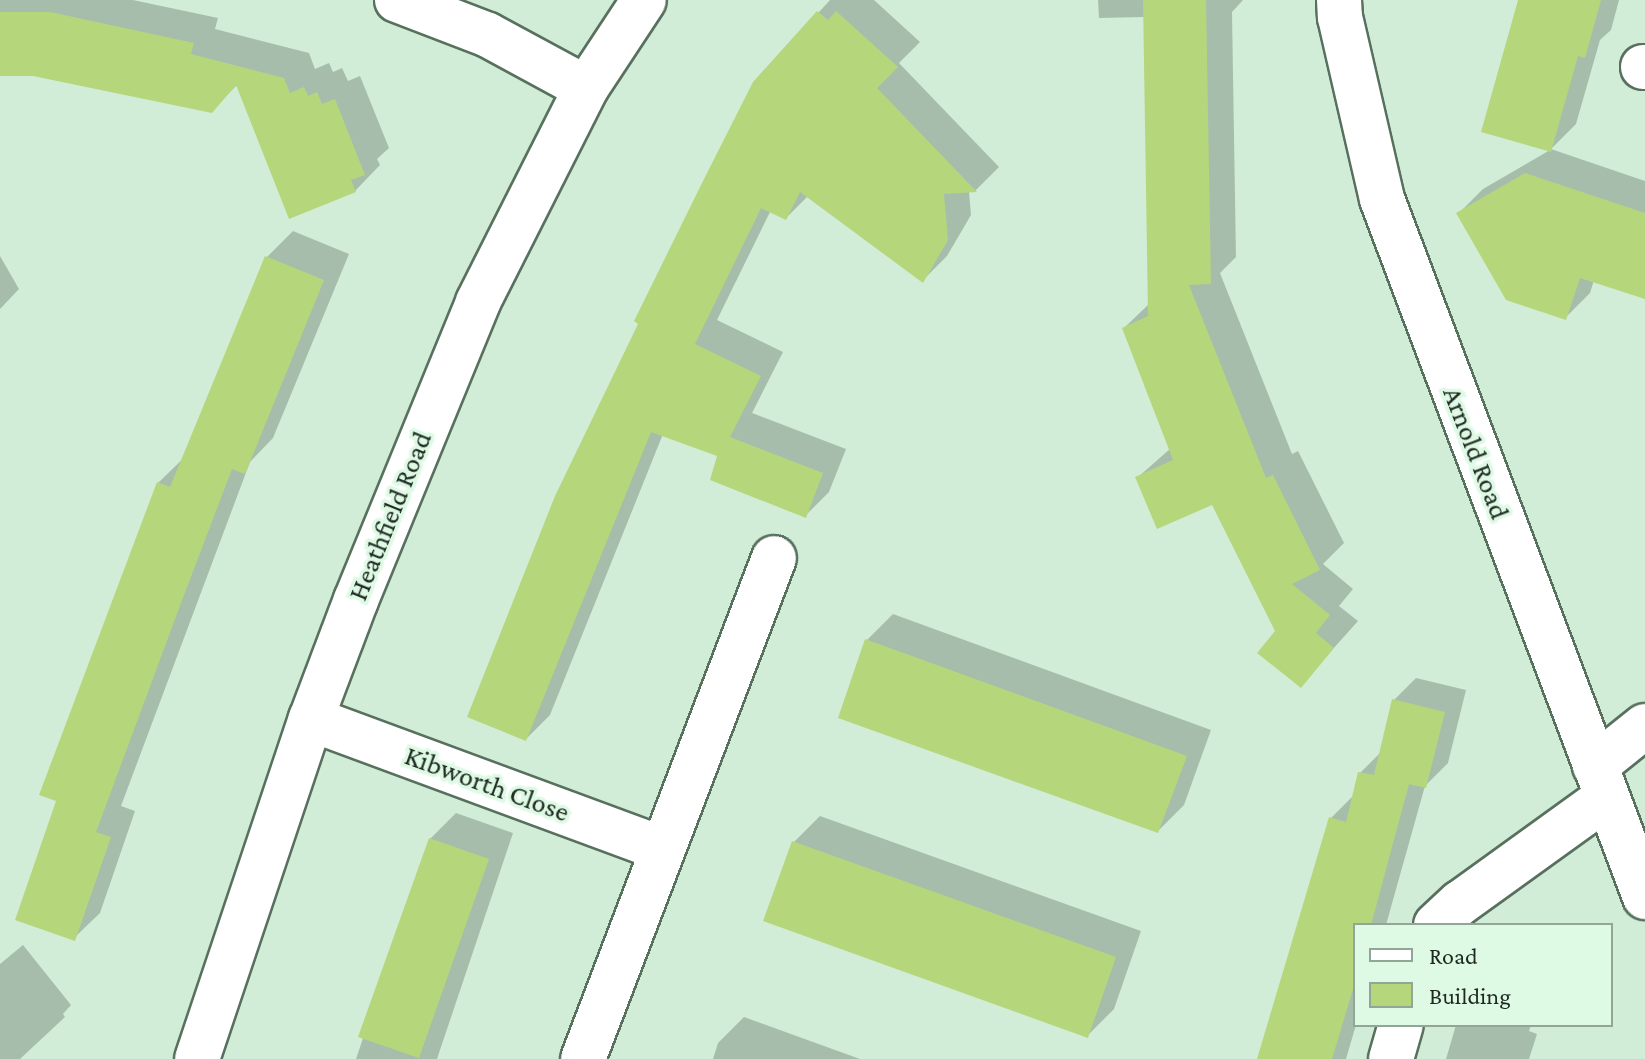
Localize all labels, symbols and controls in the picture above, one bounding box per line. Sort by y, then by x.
street label: Arnold Road [1435,382,1517,524]
street label: Heathfield Road [341,427,439,605]
street label: Kibworth Close [400,739,574,829]
legend [1353,923,1613,1027]
text: Road [1429,942,1478,969]
text: Building [1429,982,1511,1009]

